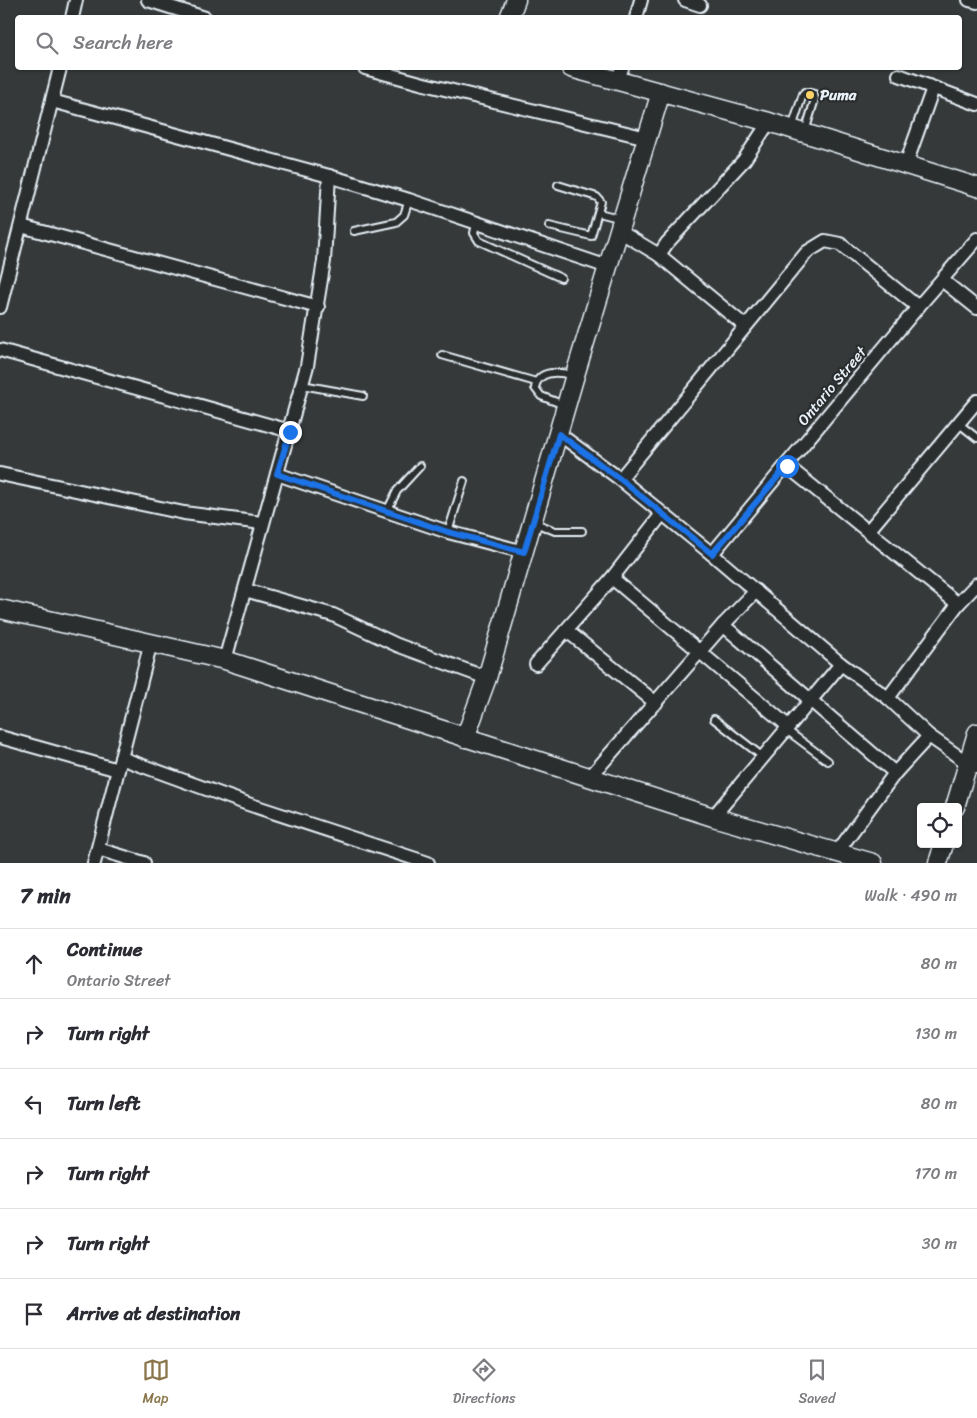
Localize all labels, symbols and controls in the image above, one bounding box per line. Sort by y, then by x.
search box [15,15,962,70]
text: Search here [73,26,173,59]
icon: search [33,29,61,57]
place label: Puma [820,82,857,108]
marker: Puma [804,89,816,101]
street label: Ontario Street [791,340,874,432]
route end [279,421,302,444]
route start [776,455,799,478]
map controls [917,803,962,848]
button: locate [917,803,962,848]
text: 7 min [20,877,71,915]
text: Walk · 490 m [865,881,957,910]
text: Continue [67,933,143,966]
text: 80 m [921,949,957,978]
icon: ahead [20,950,48,978]
text: Ontario Street [67,966,171,995]
text: Turn right [67,1017,149,1050]
text: 130 m [915,1019,957,1048]
icon: right [20,1020,48,1048]
text: Turn left [67,1087,140,1120]
text: 80 m [921,1089,957,1118]
icon: left [20,1090,48,1118]
text: Turn right [67,1157,149,1190]
text: 170 m [914,1159,957,1188]
icon: right [20,1160,48,1188]
text: Turn right [67,1227,149,1260]
text: 30 m [922,1229,957,1258]
icon: right [20,1230,48,1258]
text: Arrive at destination [67,1297,240,1330]
icon: arrive [20,1300,48,1328]
tab: Map [142,1356,170,1411]
tab: Directions [453,1356,515,1411]
tab: Saved [799,1356,835,1411]

